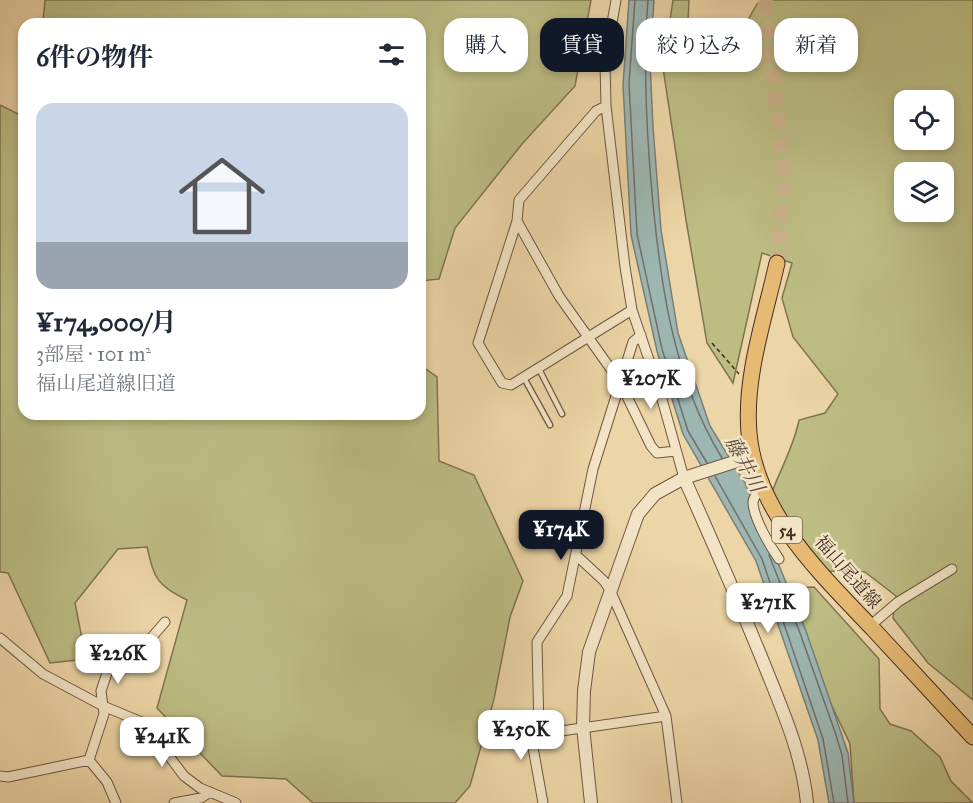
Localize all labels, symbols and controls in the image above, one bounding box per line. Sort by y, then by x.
chip: 購入 [444,18,528,72]
chip: 賃貸 [540,18,624,72]
chip: 絞り込み [636,18,762,72]
chip: 新着 [774,18,858,72]
icon: filters [375,38,408,71]
text: 6件の物件 [36,41,153,73]
map controls [894,90,954,222]
button: locate [894,90,954,150]
icon: home [168,142,276,250]
button: layers [894,162,954,222]
text: ¥174,000/月 [36,306,177,338]
text: 3部屋 · 101 m² [36,342,151,366]
pin: ¥207K [609,359,693,410]
text: ¥207K [621,366,681,390]
text: 福山尾道線旧道 [36,371,176,395]
water label: 藤井川 [720,432,771,498]
pin: ¥174K [519,510,603,561]
text: ¥174K [533,517,589,541]
road number: 54 [772,517,802,543]
street label: 福山尾道線 [810,531,886,613]
pin: ¥271K [726,583,810,634]
text: ¥271K [740,590,796,614]
pin: ¥226K [76,634,160,685]
text: ¥226K [89,641,147,665]
pin: ¥250K [479,710,563,761]
pin: ¥241K [120,717,204,768]
text: ¥250K [492,717,550,741]
text: ¥241K [134,724,190,748]

